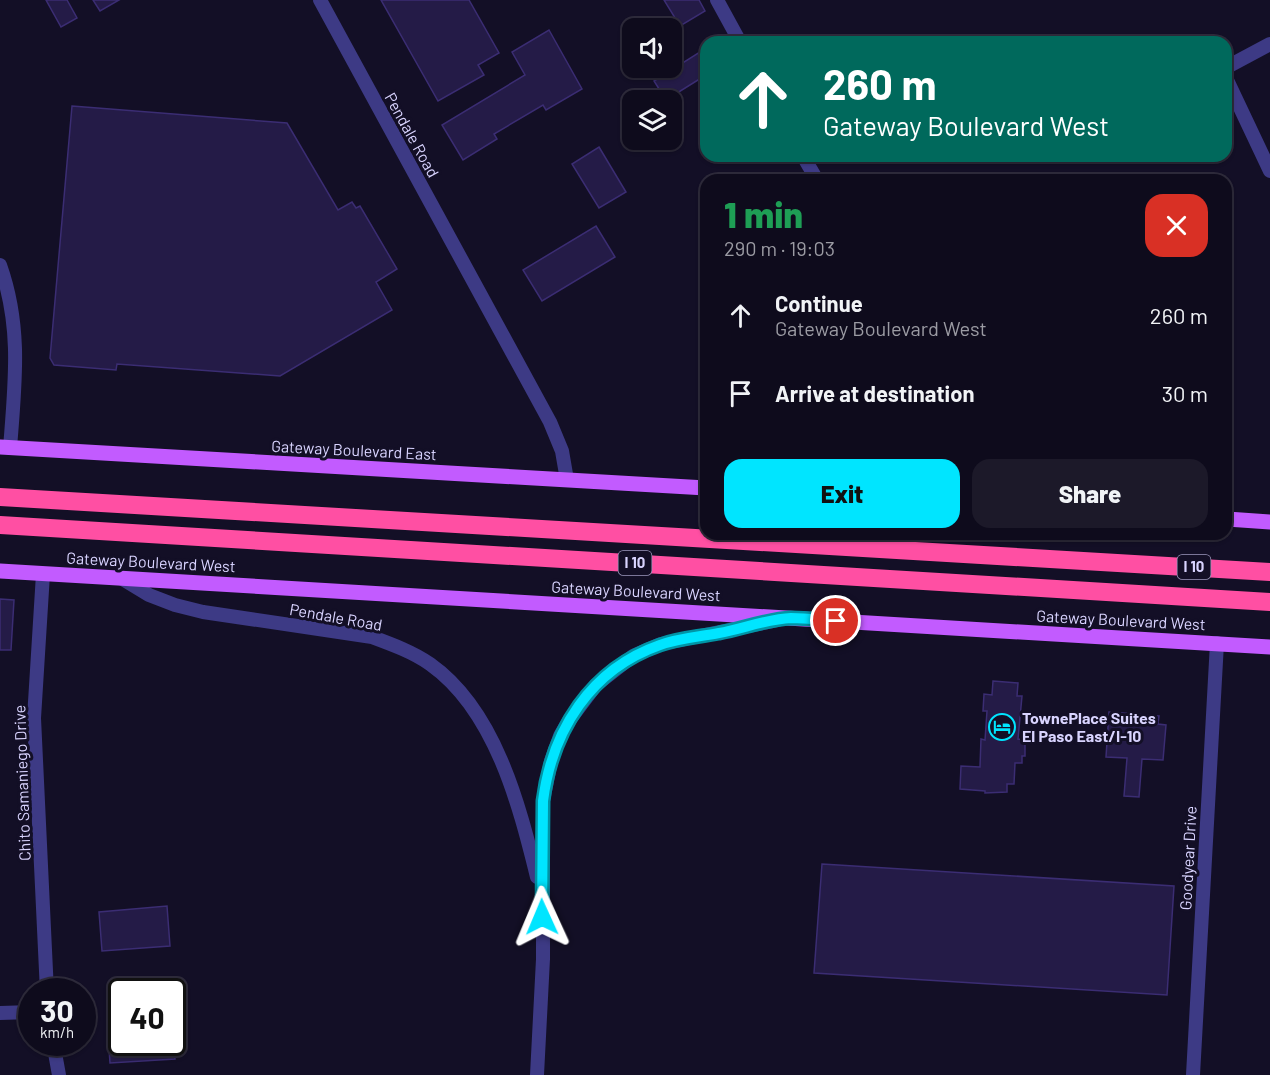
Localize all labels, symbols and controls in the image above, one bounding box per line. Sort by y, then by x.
map controls [622,18,682,150]
button: sound [622,18,682,78]
text: 260 m [823,58,936,108]
icon: ahead [724,60,802,138]
street label: Pendale Road [381,89,444,180]
button: layers [622,90,682,150]
text: Gateway Boulevard West [823,109,1109,141]
text: 1 min [724,192,803,235]
button: close [1145,194,1208,257]
text: 290 m · 19:03 [724,236,835,260]
text: Continue [775,290,863,316]
icon: ahead [724,299,757,332]
text: 260 m [1150,302,1208,328]
text: Gateway Boulevard West [775,316,987,340]
icon: arrive [724,377,757,410]
text: Arrive at destination [775,380,974,406]
text: 30 m [1162,380,1208,406]
street label: Gateway Boulevard East [271,436,437,463]
button: Exit [724,459,960,528]
button: Share [972,459,1208,528]
street label: Gateway Boulevard West [66,548,236,575]
road number: I 10 [618,551,652,575]
road number: I 10 [1178,555,1210,579]
street label: Gateway Boulevard West [551,577,721,604]
pin [810,595,861,646]
street label: Pendale Road [288,599,384,634]
icon: arrive [819,604,852,637]
street label: Gateway Boulevard West [1036,606,1206,633]
street label: Chito Samaniego Drive [9,705,34,861]
place label: TownePlace Suites El Paso East/I-10 [1022,708,1156,745]
hotel icon: TownePlace Suites El Paso East/I-10 [987,712,1017,742]
street label: Goodyear Drive [1175,805,1200,911]
position arrow [510,885,574,949]
speed limit sign: 40 [108,978,186,1056]
text: 30 [40,992,74,1028]
text: km/h [40,1023,74,1041]

